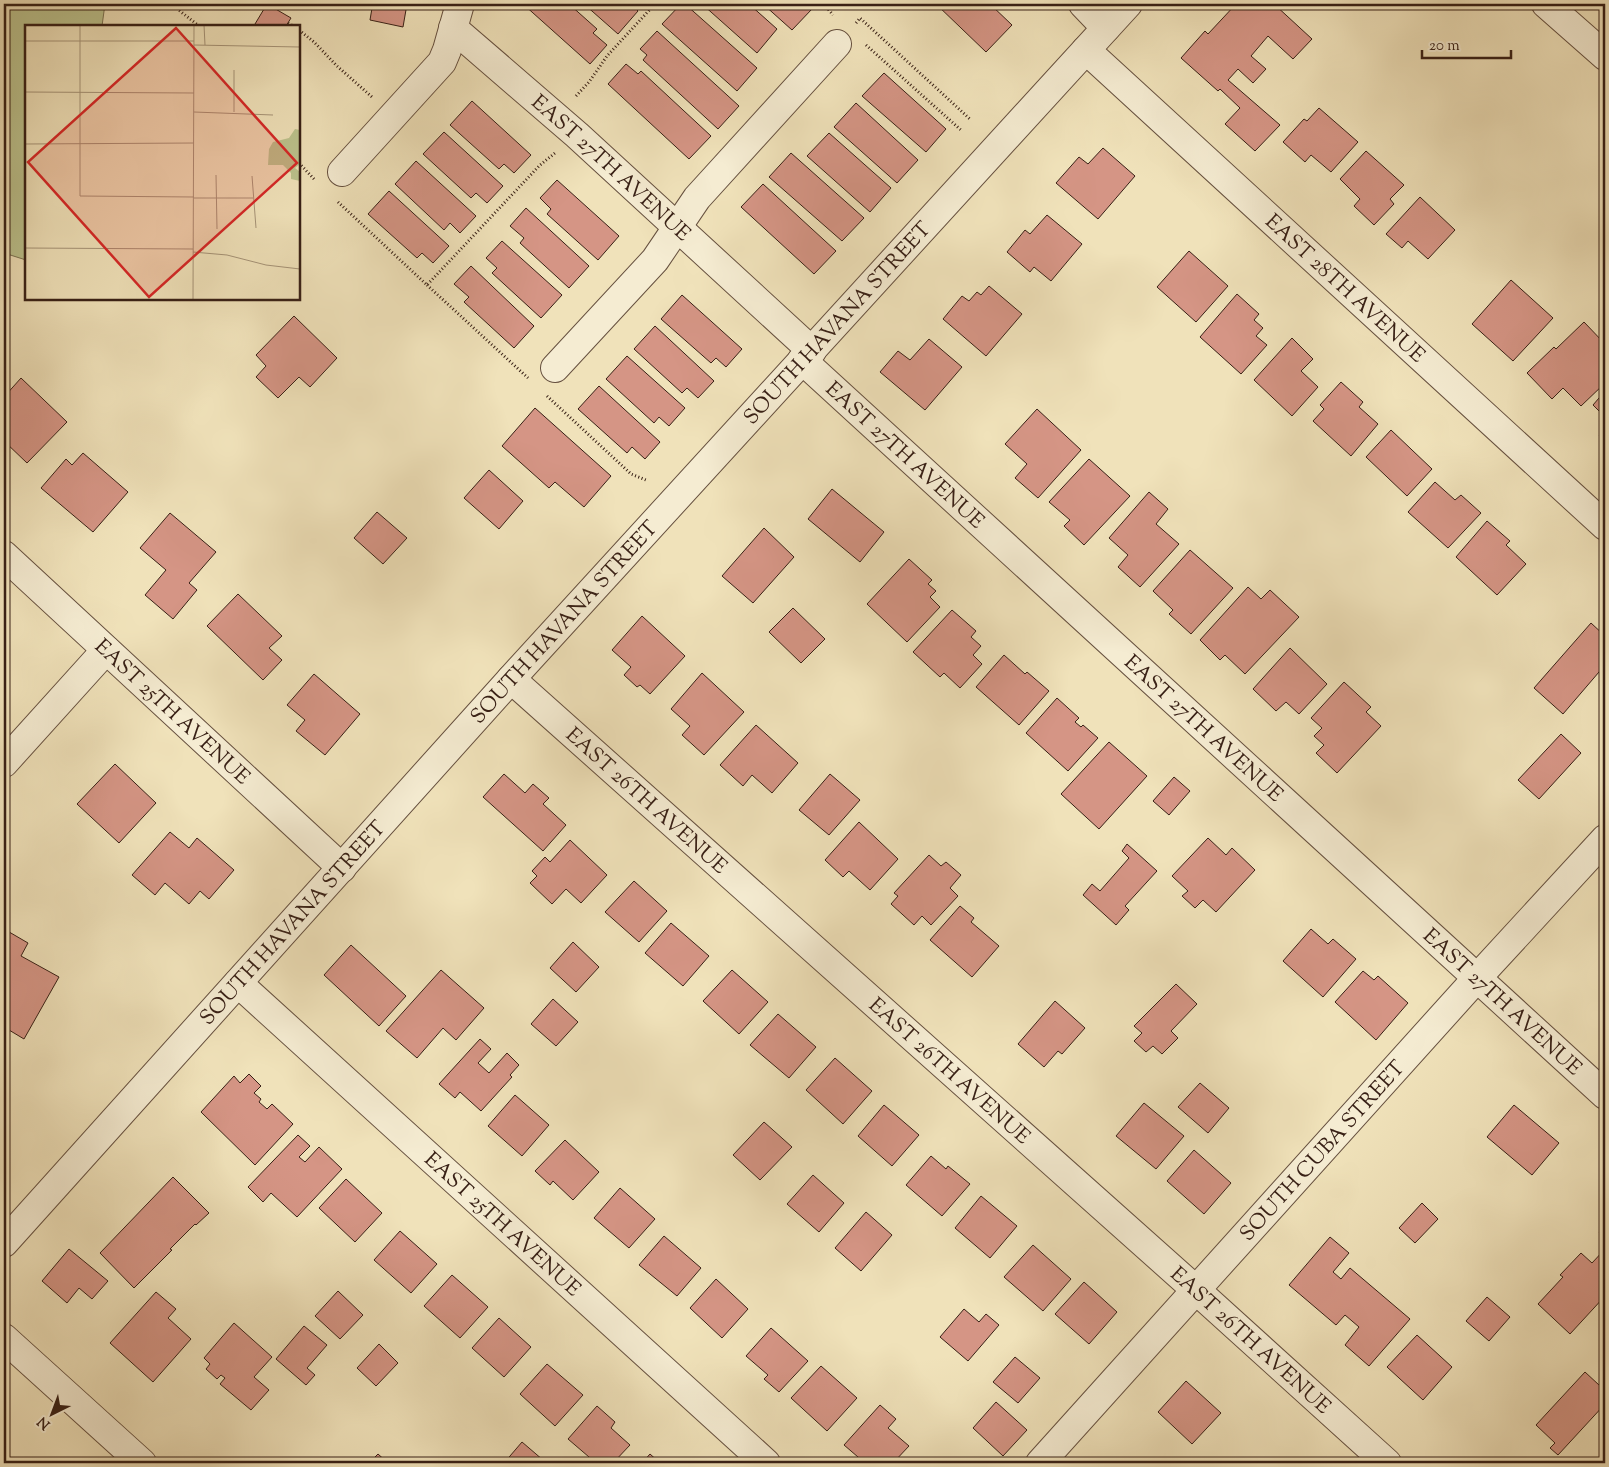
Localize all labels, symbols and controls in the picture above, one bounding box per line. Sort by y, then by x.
inset map [25,25,300,300]
scale bar [1422,28,1510,60]
text: 20 m [1429,36,1460,57]
street label: EAST 27TH AVENUE [524,89,697,249]
street label: EAST 28TH AVENUE [1257,208,1431,371]
street label: SOUTH HAVANA STREET [737,216,939,432]
street label: EAST 27TH AVENUE [818,375,990,537]
street label: SOUTH HAVANA STREET [464,515,666,731]
street label: EAST 25TH AVENUE [87,633,256,793]
street label: EAST 27TH AVENUE [1117,649,1289,810]
street label: EAST 26TH AVENUE [558,721,733,882]
street label: SOUTH HAVANA STREET [194,815,394,1033]
street label: EAST 27TH AVENUE [1415,922,1588,1084]
street label: EAST 26TH AVENUE [861,992,1036,1152]
street label: SOUTH CUBA STREET [1234,1054,1413,1249]
street label: EAST 25TH AVENUE [417,1146,587,1305]
street label: EAST 26TH AVENUE [1162,1261,1337,1422]
north arrow [28,1390,78,1440]
text: N [34,1411,55,1433]

